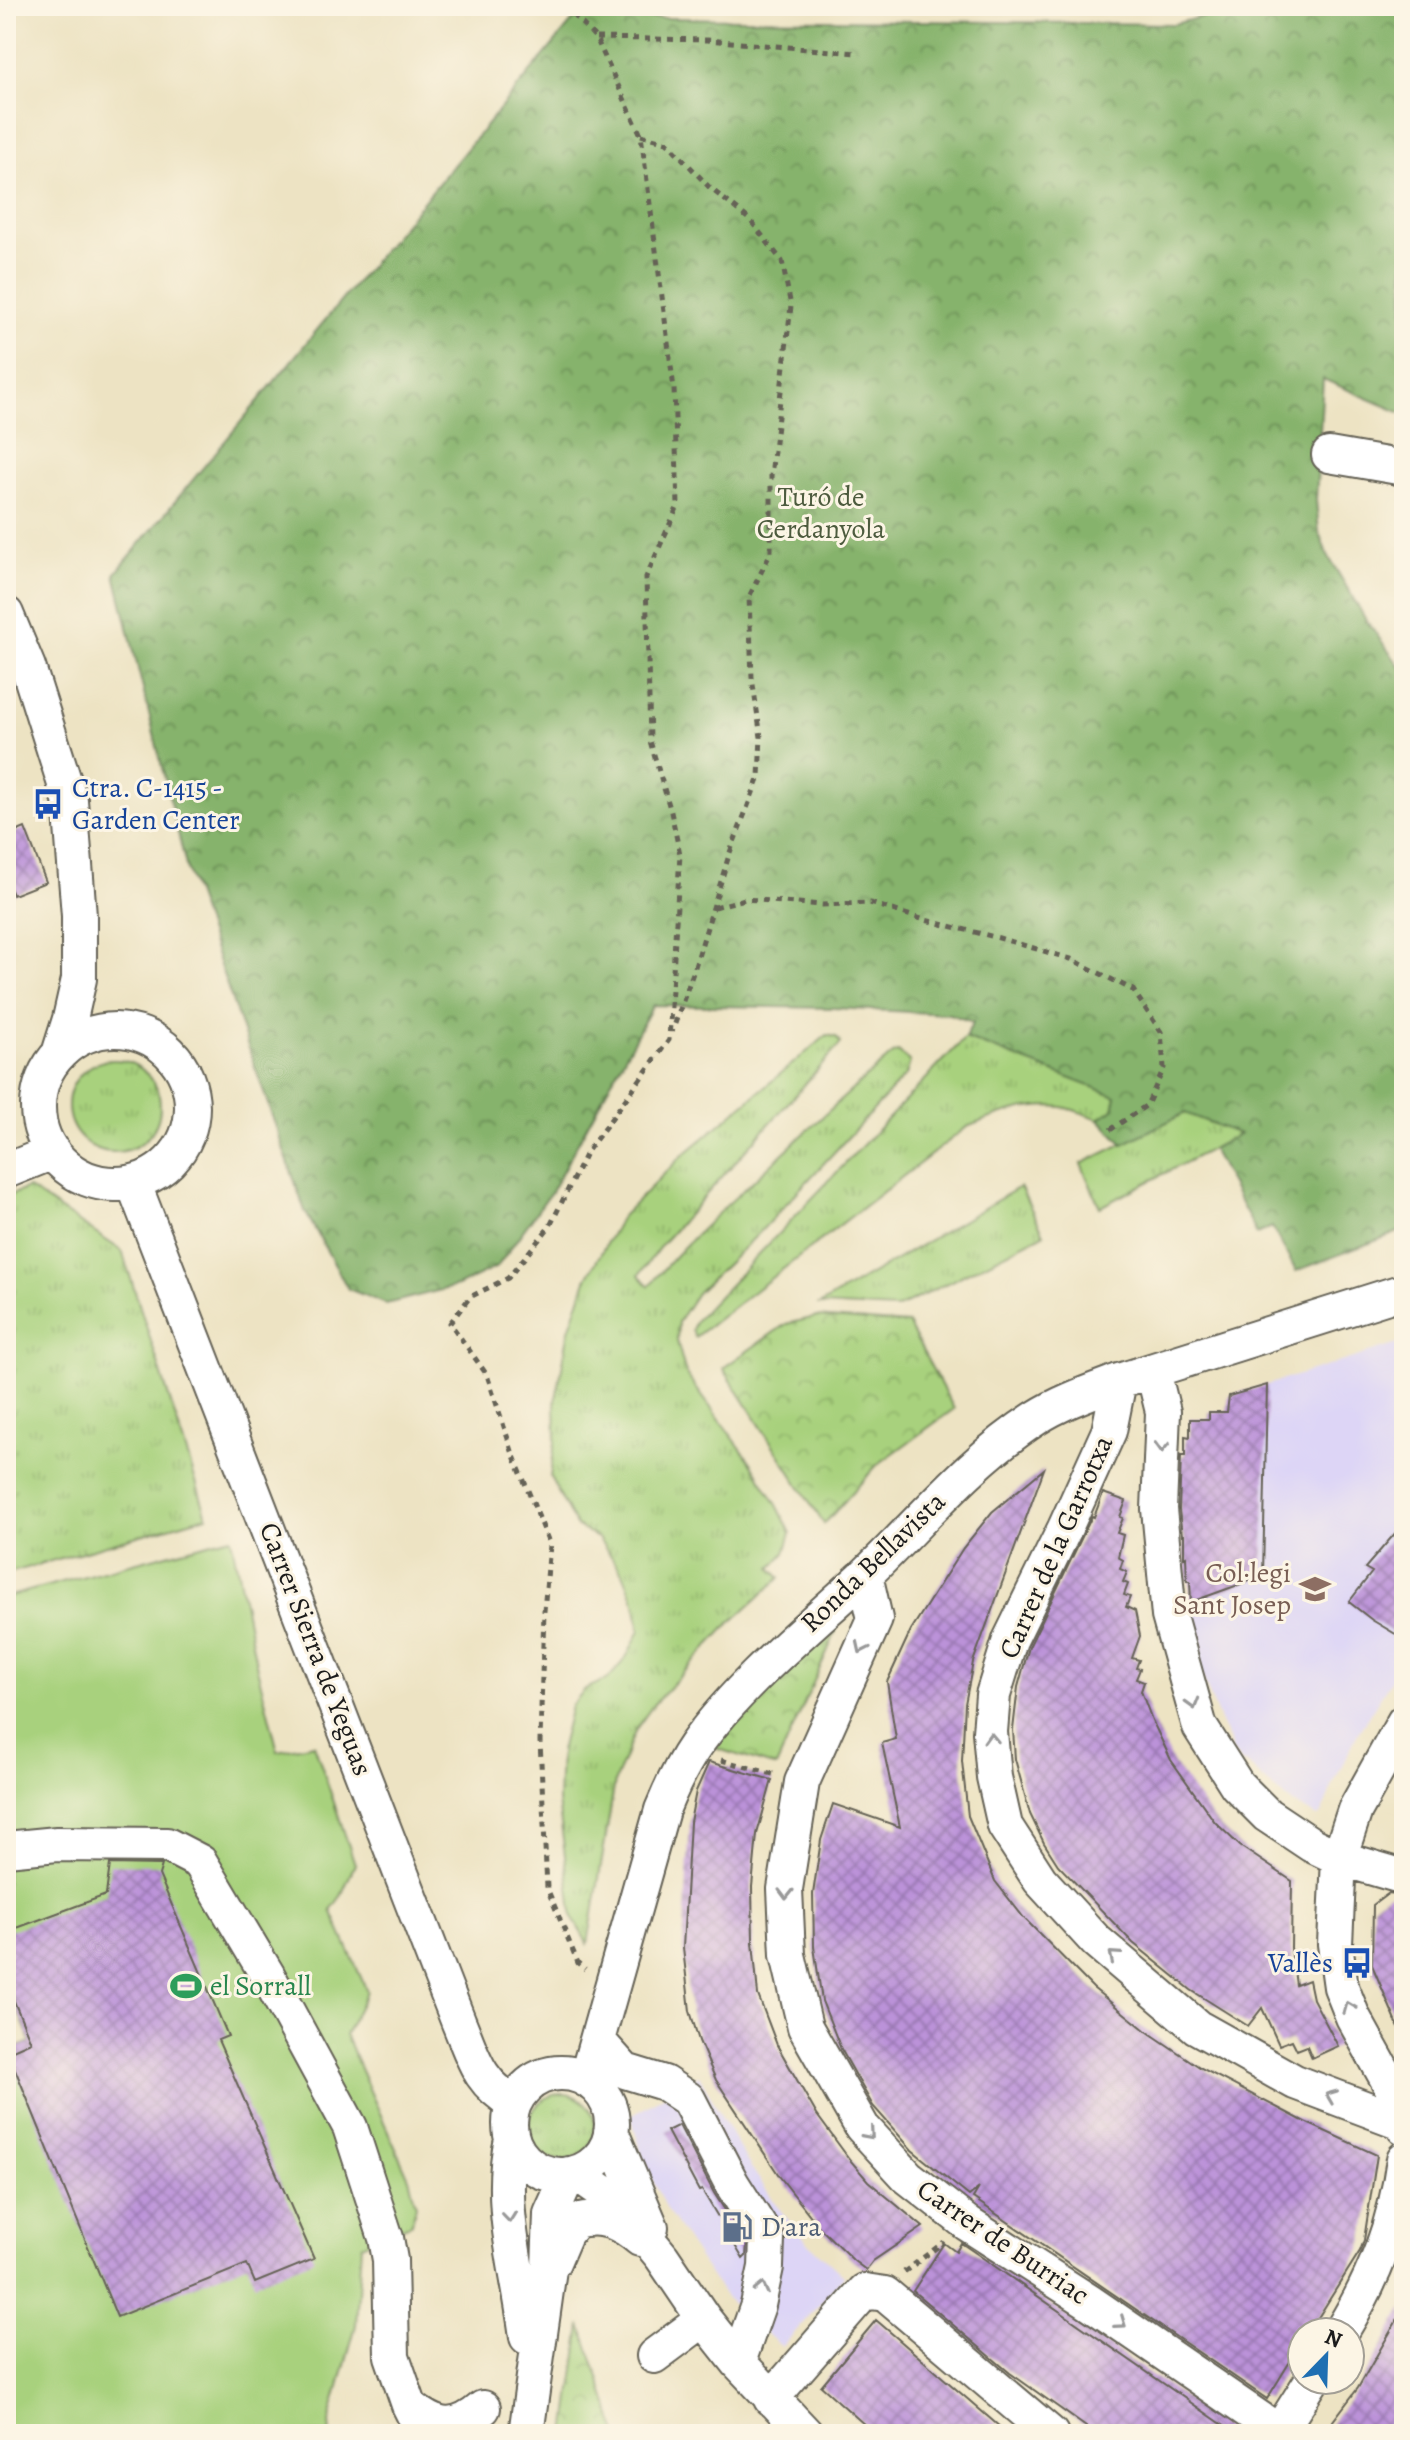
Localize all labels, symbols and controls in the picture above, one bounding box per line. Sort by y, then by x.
park label: Turó de Cerdanyola [757,478,885,548]
place label: Ctra. C-1415 - Garden Center [72,769,240,839]
bus stop icon: Ctra. C-1415 - Garden Center [31,787,65,821]
street label: Carrer de la Garrotxa [990,1429,1122,1665]
one-way arrow [1153,1441,1170,1454]
street label: Ronda Bellavista [792,1483,954,1641]
street label: Carrer Sierra de Yeguas [250,1517,382,1781]
place label: Col·legi Sant Josep [1173,1554,1291,1624]
school or university icon: Col·legi Sant Josep [1298,1572,1332,1606]
one-way arrow [856,1640,872,1655]
one-way arrow [1184,1696,1200,1710]
one-way arrow [983,1731,1000,1744]
one-way arrow [777,1888,795,1901]
place label: Vallès [1267,1944,1333,1982]
bus stop icon: Vallès [1340,1946,1374,1980]
one-way arrow [1108,1952,1123,1966]
place label: el Sorrall [210,1967,311,2005]
sports icon: el Sorrall [169,1969,203,2003]
one-way arrow [1343,2001,1359,2015]
one-way arrow [1325,2089,1339,2106]
one-way arrow [860,2125,874,2140]
street label: Carrer de Burriac [910,2170,1096,2314]
place label: D'ara [761,2208,821,2246]
fuel station icon: D'ara [720,2210,754,2244]
one-way arrow [501,2211,518,2224]
one-way arrow [752,2282,769,2295]
one-way arrow [1112,2313,1126,2328]
north arrow [1286,2316,1366,2396]
text: N [1320,2322,1347,2355]

